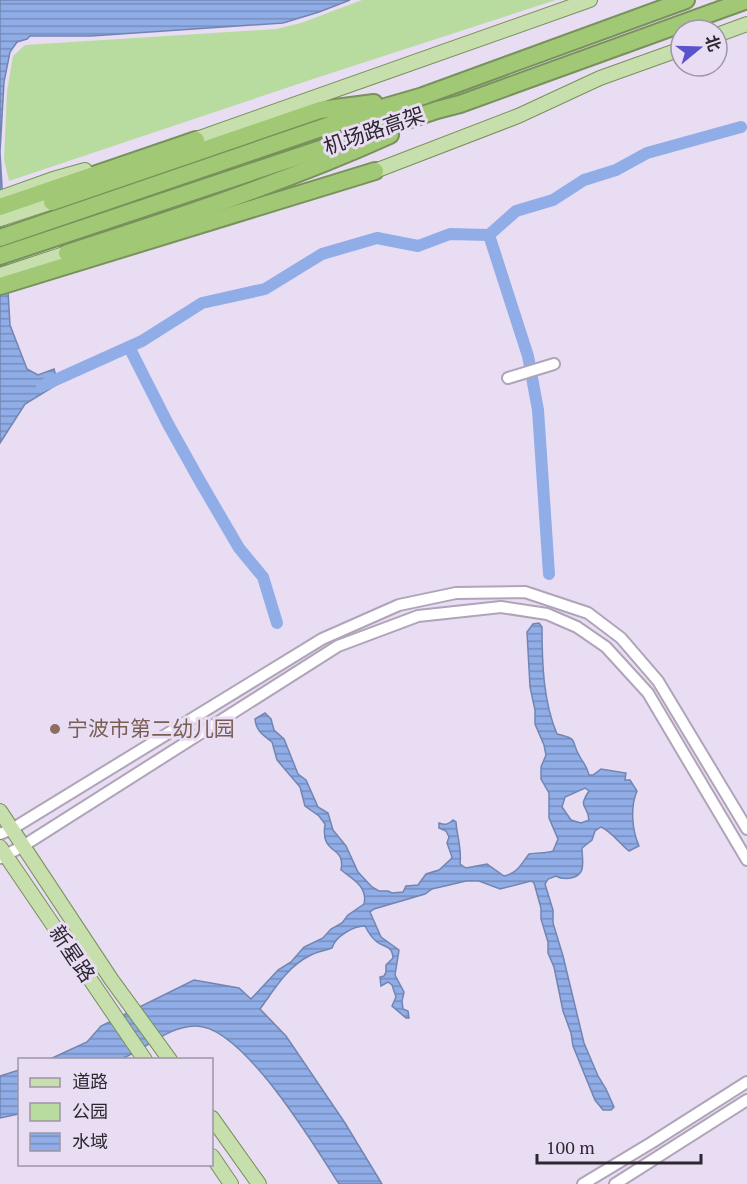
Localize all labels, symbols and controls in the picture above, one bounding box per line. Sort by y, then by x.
north arrow [669,18,729,78]
text: 北 [700,32,726,54]
street label: 机场路高架 [319,100,428,160]
place label: 宁波市第二幼儿园 [67,714,235,742]
marker: 宁波市第二幼儿园 [48,722,62,736]
street label: 新星路 [44,919,102,987]
legend [18,1058,213,1166]
text: 道路 [72,1069,108,1093]
text: 公园 [72,1099,108,1123]
scale bar [537,1127,700,1165]
text: 水域 [72,1129,108,1153]
text: 100 m [546,1135,595,1159]

